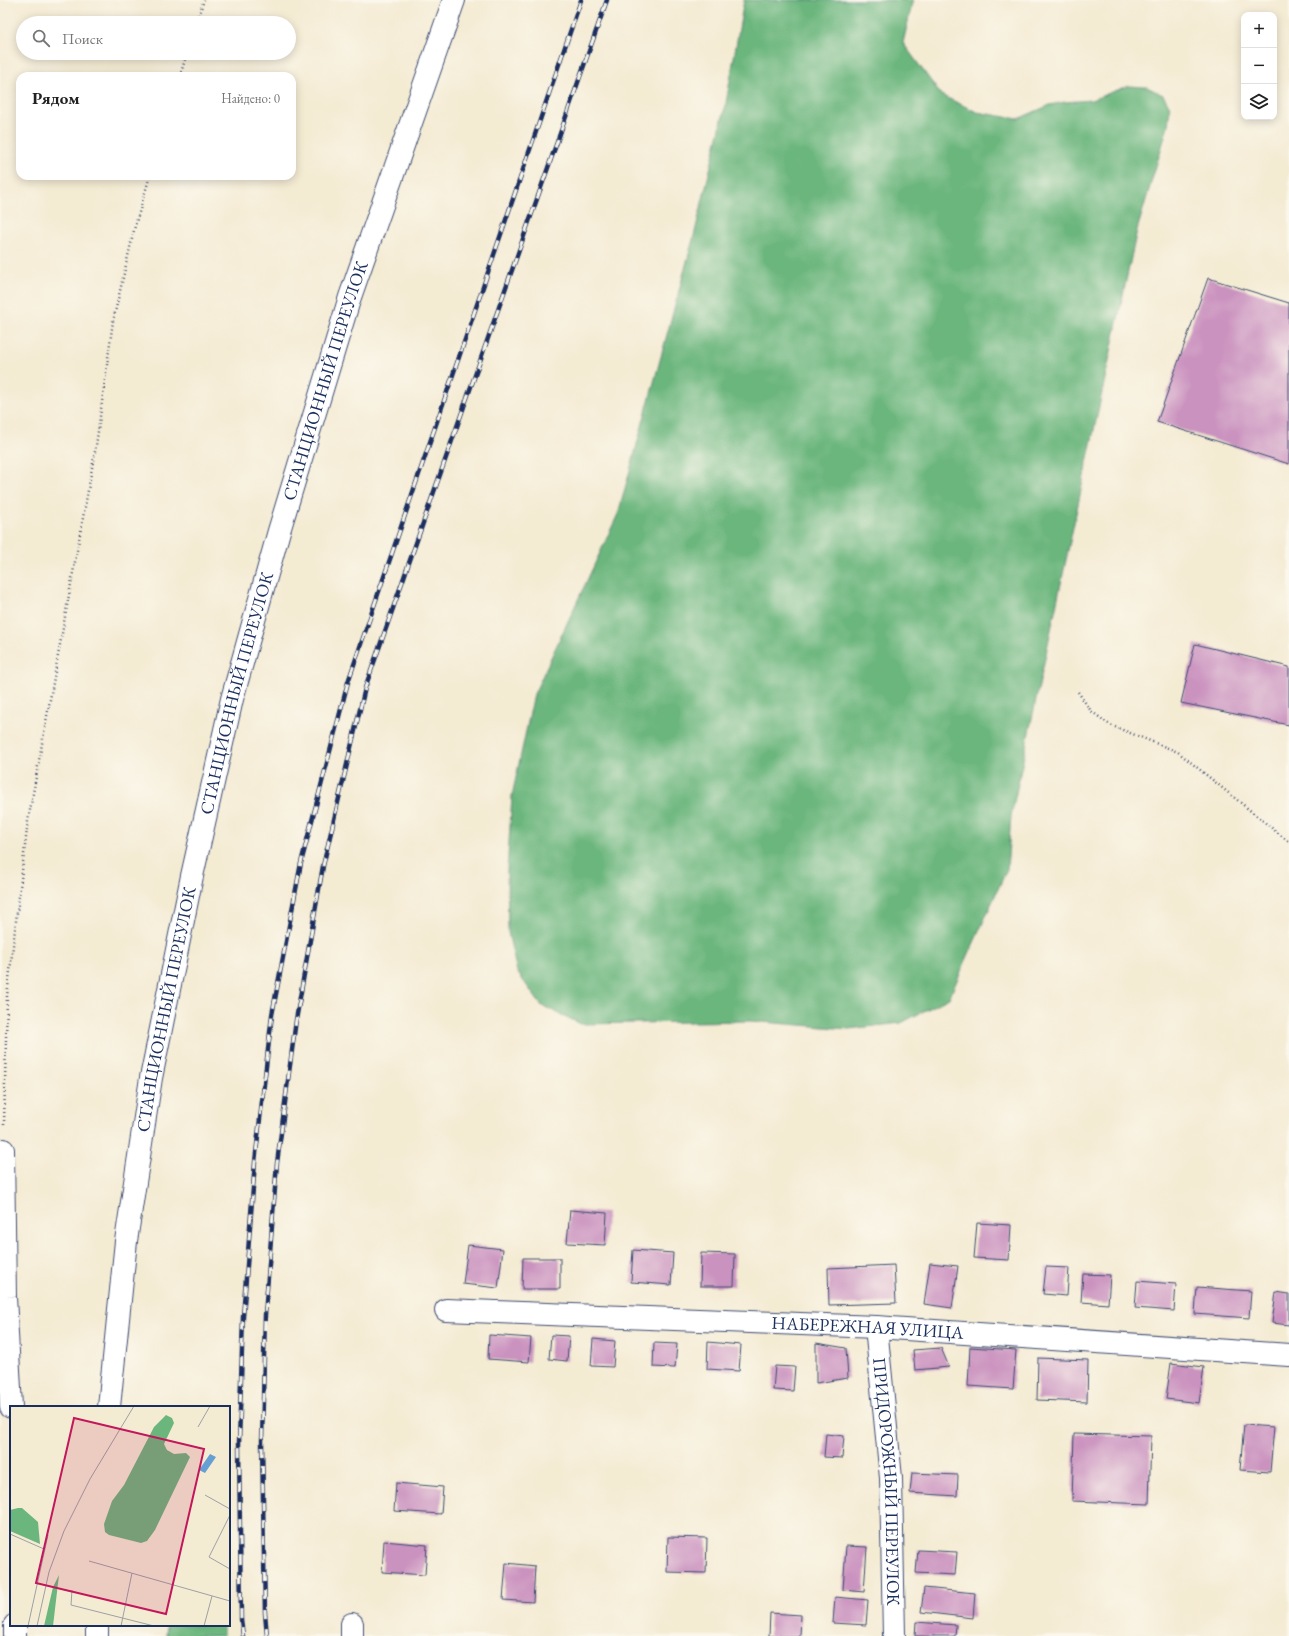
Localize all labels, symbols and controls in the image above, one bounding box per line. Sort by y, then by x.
map controls [1241,12,1277,120]
button: + [1241,12,1277,48]
search box [16,16,296,60]
icon: search [30,27,52,49]
text: Поиск [62,29,103,48]
button: − [1241,48,1277,84]
button: layers [1241,84,1277,120]
text: Рядом [32,87,80,109]
text: Найдено: 0 [221,90,280,107]
street label: СТАНЦИОННЫЙ ПЕРЕУЛОК [277,258,373,503]
street label: СТАНЦИОННЫЙ ПЕРЕУЛОК [194,569,278,817]
street label: СТАНЦИОННЫЙ ПЕРЕУЛОК [131,884,201,1134]
street label: НАБЕРЕЖНАЯ УЛИЦА [771,1311,965,1344]
street label: ПРИДОРОЖНЫЙ ПЕРЕУЛОК [868,1356,905,1606]
inset map [10,1406,230,1626]

